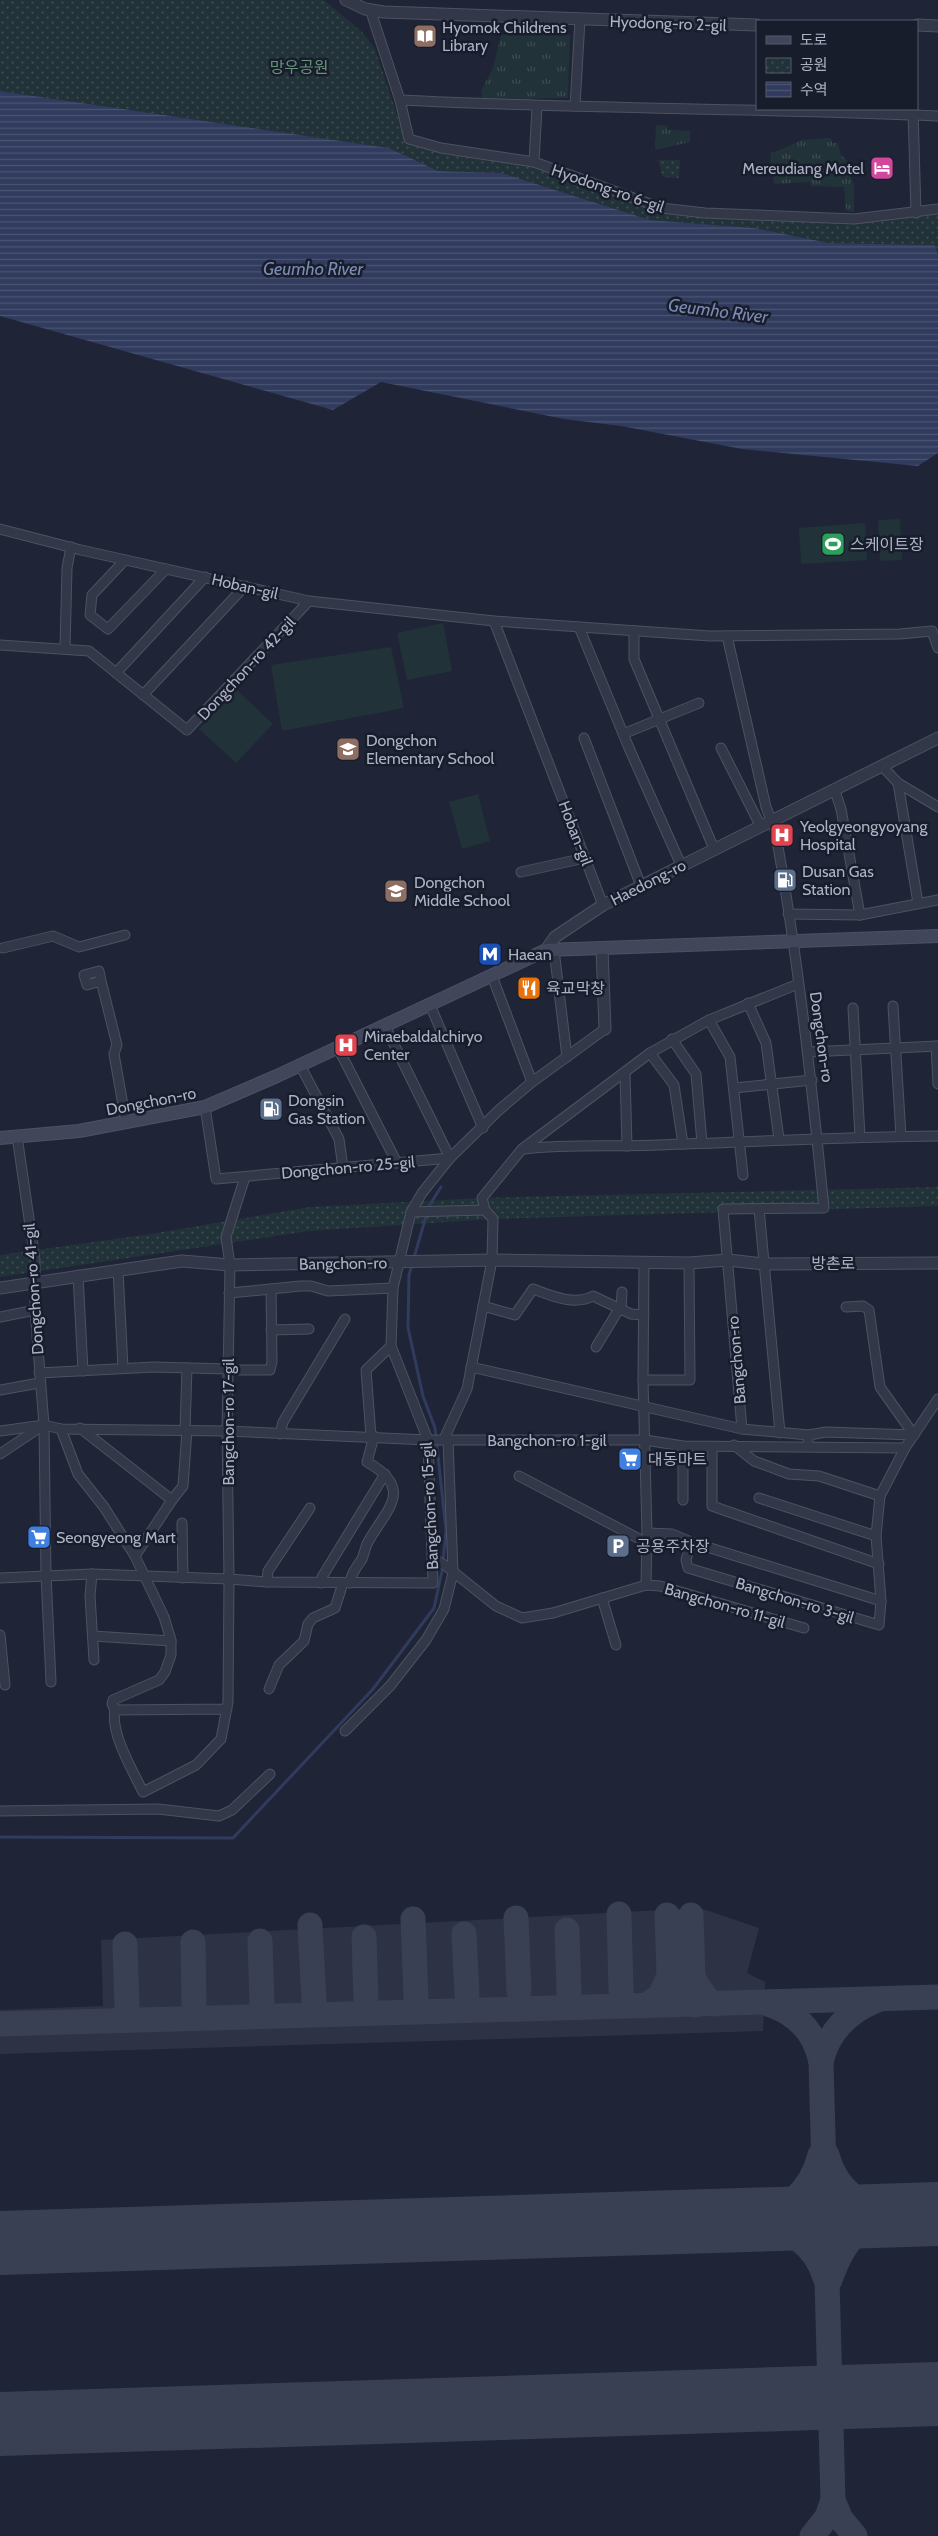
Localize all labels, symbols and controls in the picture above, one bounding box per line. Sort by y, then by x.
street label: Hyodong-ro 2-gil [609,12,727,35]
place label: Hyomok Childrens Library [442,18,567,55]
legend [756,20,918,110]
library icon: Hyomok Childrens Library [412,23,438,49]
text: 도로 [800,31,828,49]
text: 공원 [800,56,828,74]
park label: 망우공원 [270,58,328,77]
text: 수역 [800,81,828,99]
hotel icon: Mereudiang Motel [869,155,895,181]
place label: Mereudiang Motel [742,159,864,178]
street label: Hyodong-ro 6-gil [549,160,667,217]
water label: Geumho River [263,258,365,280]
water label: Geumho River [667,294,771,328]
sports icon: 스케이트장 [820,531,846,557]
place label: 스케이트장 [850,535,924,554]
street label: Hoban-gil [210,570,280,603]
street label: Dongchon-ro 42-gil [194,612,299,724]
place label: Dongchon Elementary School [366,731,494,768]
school or university icon: Dongchon Elementary School [335,736,361,762]
street label: Hoban-gil [555,798,597,868]
place label: Yeolgyeongyoyang Hospital [799,817,928,854]
hospital icon: Yeolgyeongyoyang Hospital [769,822,795,848]
street label: Haedong-ro [607,855,689,910]
place label: Dusan Gas Station [802,862,874,899]
fuel station icon: Dusan Gas Station [772,867,798,893]
place label: Dongchon Middle School [414,873,510,910]
school or university icon: Dongchon Middle School [383,878,409,904]
metro station icon: Haean [477,941,503,967]
place label: Haean [508,945,552,964]
restaurant icon: 육교막창 [516,975,542,1001]
place label: 육교막창 [546,979,605,998]
street label: Dongchon-ro [806,991,837,1084]
place label: Miraebaldalchiryo Center [364,1027,483,1064]
hospital icon: Miraebaldalchiryo Center [333,1032,359,1058]
street label: Dongchon-ro [104,1083,198,1120]
place label: Dongsin Gas Station [288,1091,365,1128]
fuel station icon: Dongsin Gas Station [258,1096,284,1122]
street label: Dongchon-ro 25-gil [280,1152,416,1183]
street label: Dongchon-ro 41-gil [19,1222,48,1355]
street label: Bangchon-ro [299,1253,387,1274]
street label: 방촌로 [811,1254,855,1273]
street label: Bangchon-ro [723,1315,750,1405]
street label: Bangchon-ro 17-gil [219,1358,238,1486]
street label: Bangchon-ro 1-gil [487,1431,607,1450]
street label: Bangchon-ro 15-gil [417,1441,442,1570]
supermarket icon: 대동마트 [617,1446,643,1472]
place label: 대동마트 [648,1450,707,1469]
supermarket icon: Seongyeong Mart [26,1524,52,1550]
place label: Seongyeong Mart [56,1528,176,1547]
parking icon: 공용주차장 [605,1533,631,1559]
place label: 공용주차장 [636,1537,710,1556]
street label: Bangchon-ro 3-gil [733,1573,857,1628]
street label: Bangchon-ro 11-gil [662,1579,788,1632]

